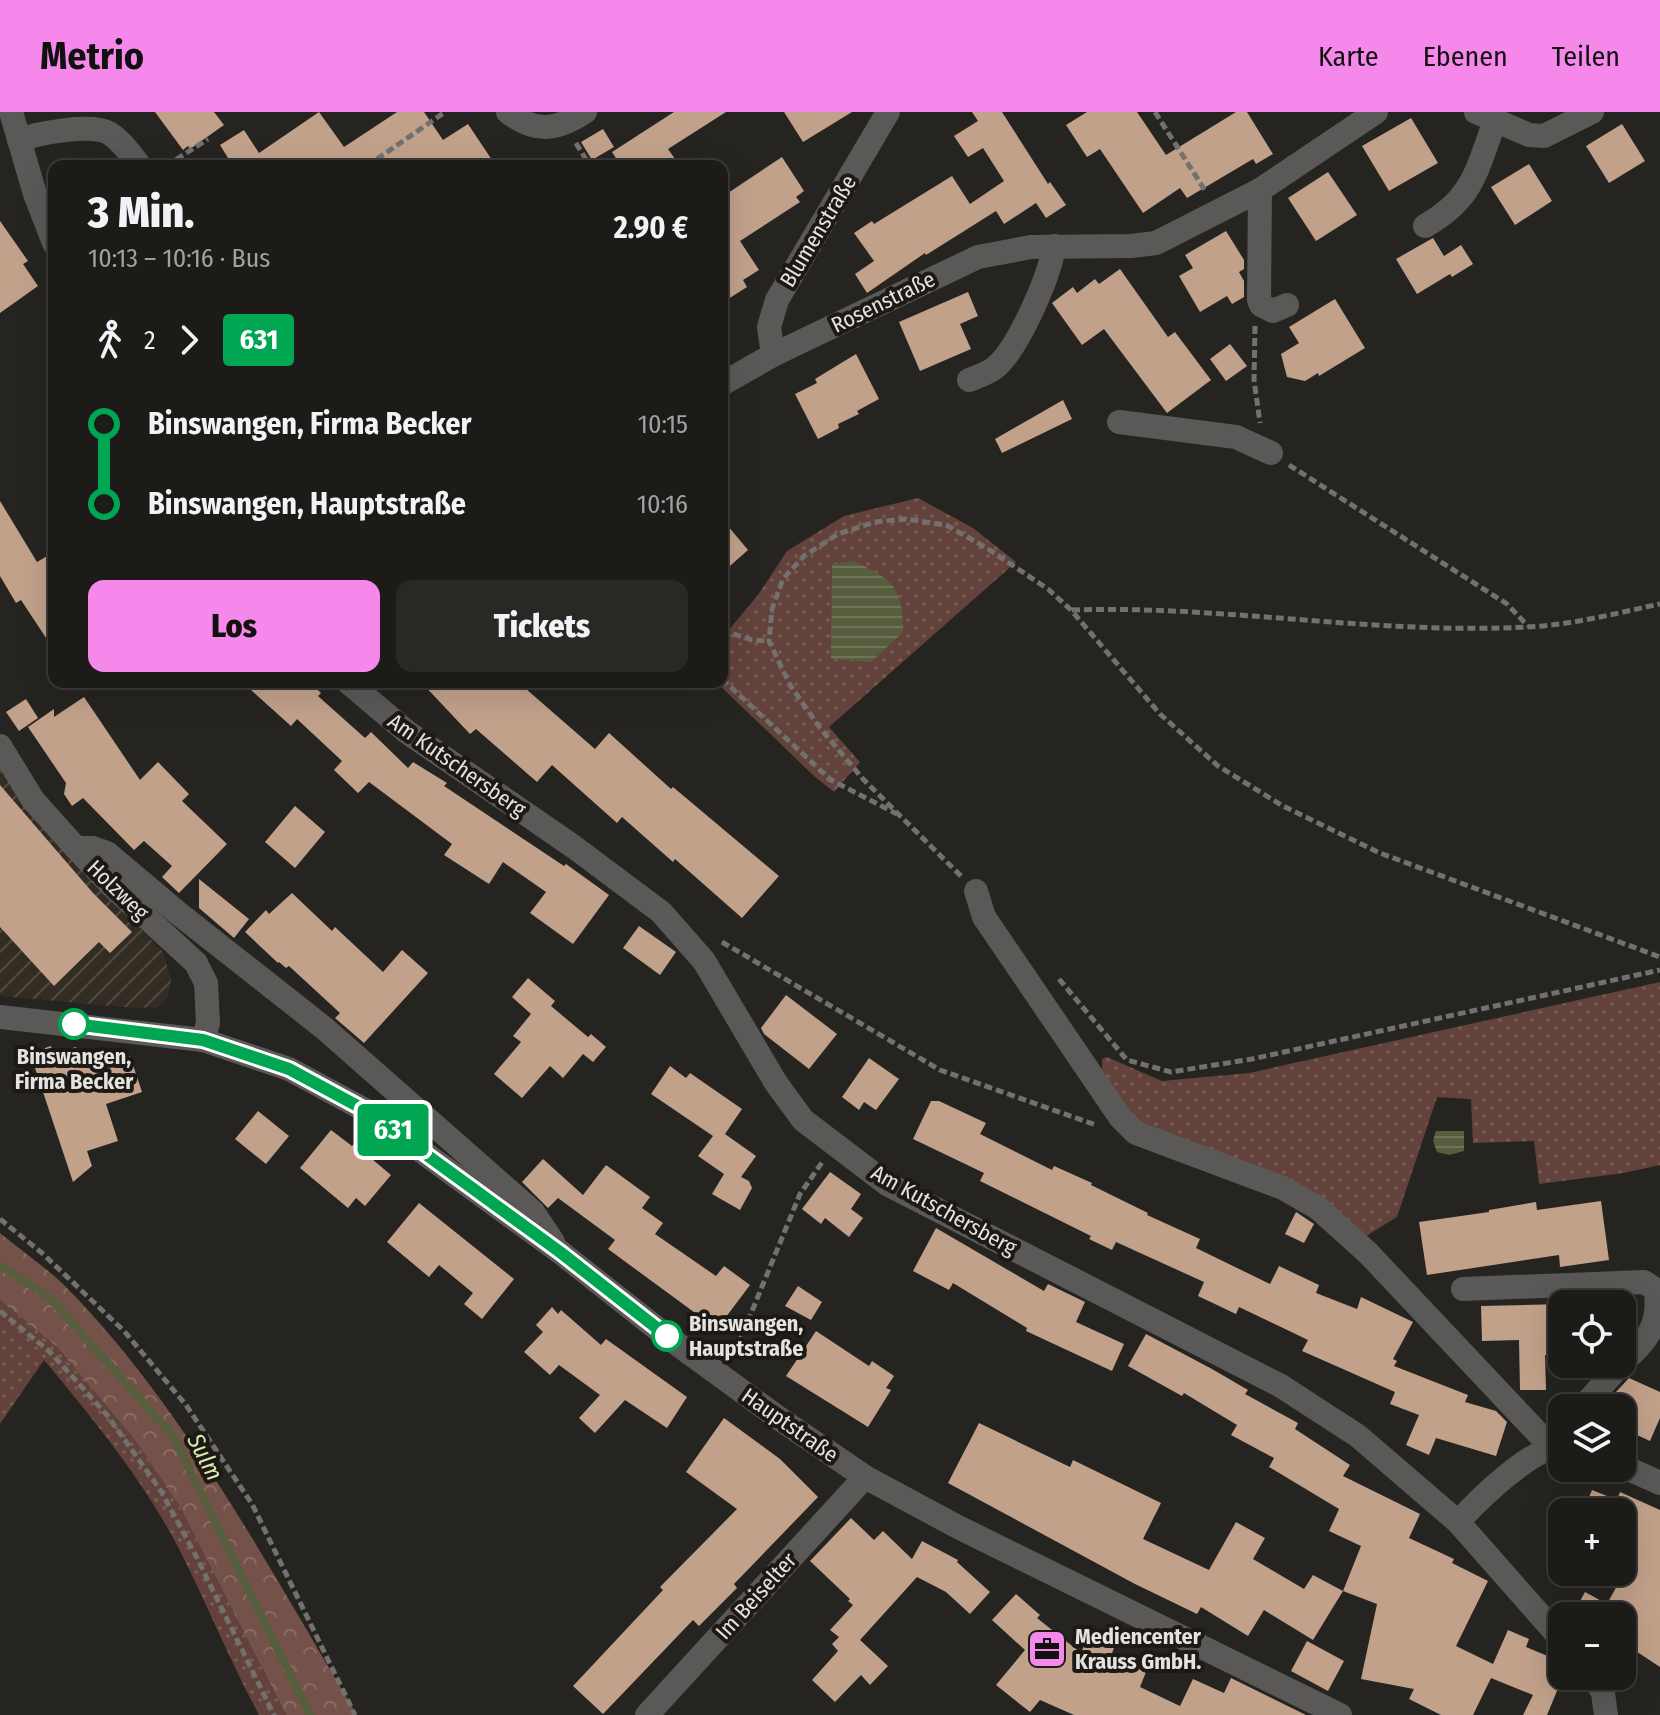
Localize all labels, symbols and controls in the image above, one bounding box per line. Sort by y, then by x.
text: Metrio [40,33,144,79]
text: Karte [1318,40,1379,73]
text: Ebenen [1423,40,1508,73]
text: Teilen [1552,40,1620,73]
street label: Blumenstraße [774,170,862,292]
text: 3 Min. [88,186,194,239]
text: 2.90 € [614,210,688,246]
text: 10:13 – 10:16 · Bus [88,243,270,274]
street label: Rosenstraße [827,265,939,339]
icon: walk [88,318,132,362]
icon: forward [167,318,211,362]
text: 631 [239,323,278,356]
text: 2 [144,325,155,356]
text: Binswangen, Firma Becker [148,406,472,442]
text: 10:15 [638,409,688,440]
text: Binswangen, Hauptstraße [148,486,466,522]
text: 10:16 [637,489,688,520]
button: Los [88,580,380,672]
button: Tickets [396,580,688,672]
street label: Am Kutschersberg [383,707,532,823]
street label: Holzweg [82,854,155,926]
marker: Binswangen, Firma Becker [59,1009,89,1039]
place label: Binswangen, Firma Becker [15,1043,134,1095]
line badge: 631 [347,1104,439,1156]
text: 631 [374,1113,412,1146]
street label: Am Kutschersberg [867,1159,1022,1261]
map controls [1548,1290,1636,1690]
button: locate [1548,1290,1636,1378]
place label: Binswangen, Hauptstraße [689,1310,803,1362]
marker: Binswangen, Hauptstraße [652,1321,682,1351]
street label: Hauptstraße [737,1382,843,1468]
button: layers [1548,1394,1636,1482]
water label: Sulm [181,1428,229,1485]
button: + [1548,1498,1636,1586]
street label: Im Beiselter [710,1547,802,1645]
button: − [1548,1602,1636,1690]
place label: Mediencenter Krauss GmbH. [1075,1623,1202,1675]
office icon: Mediencenter Krauss GmbH. [1026,1628,1068,1670]

